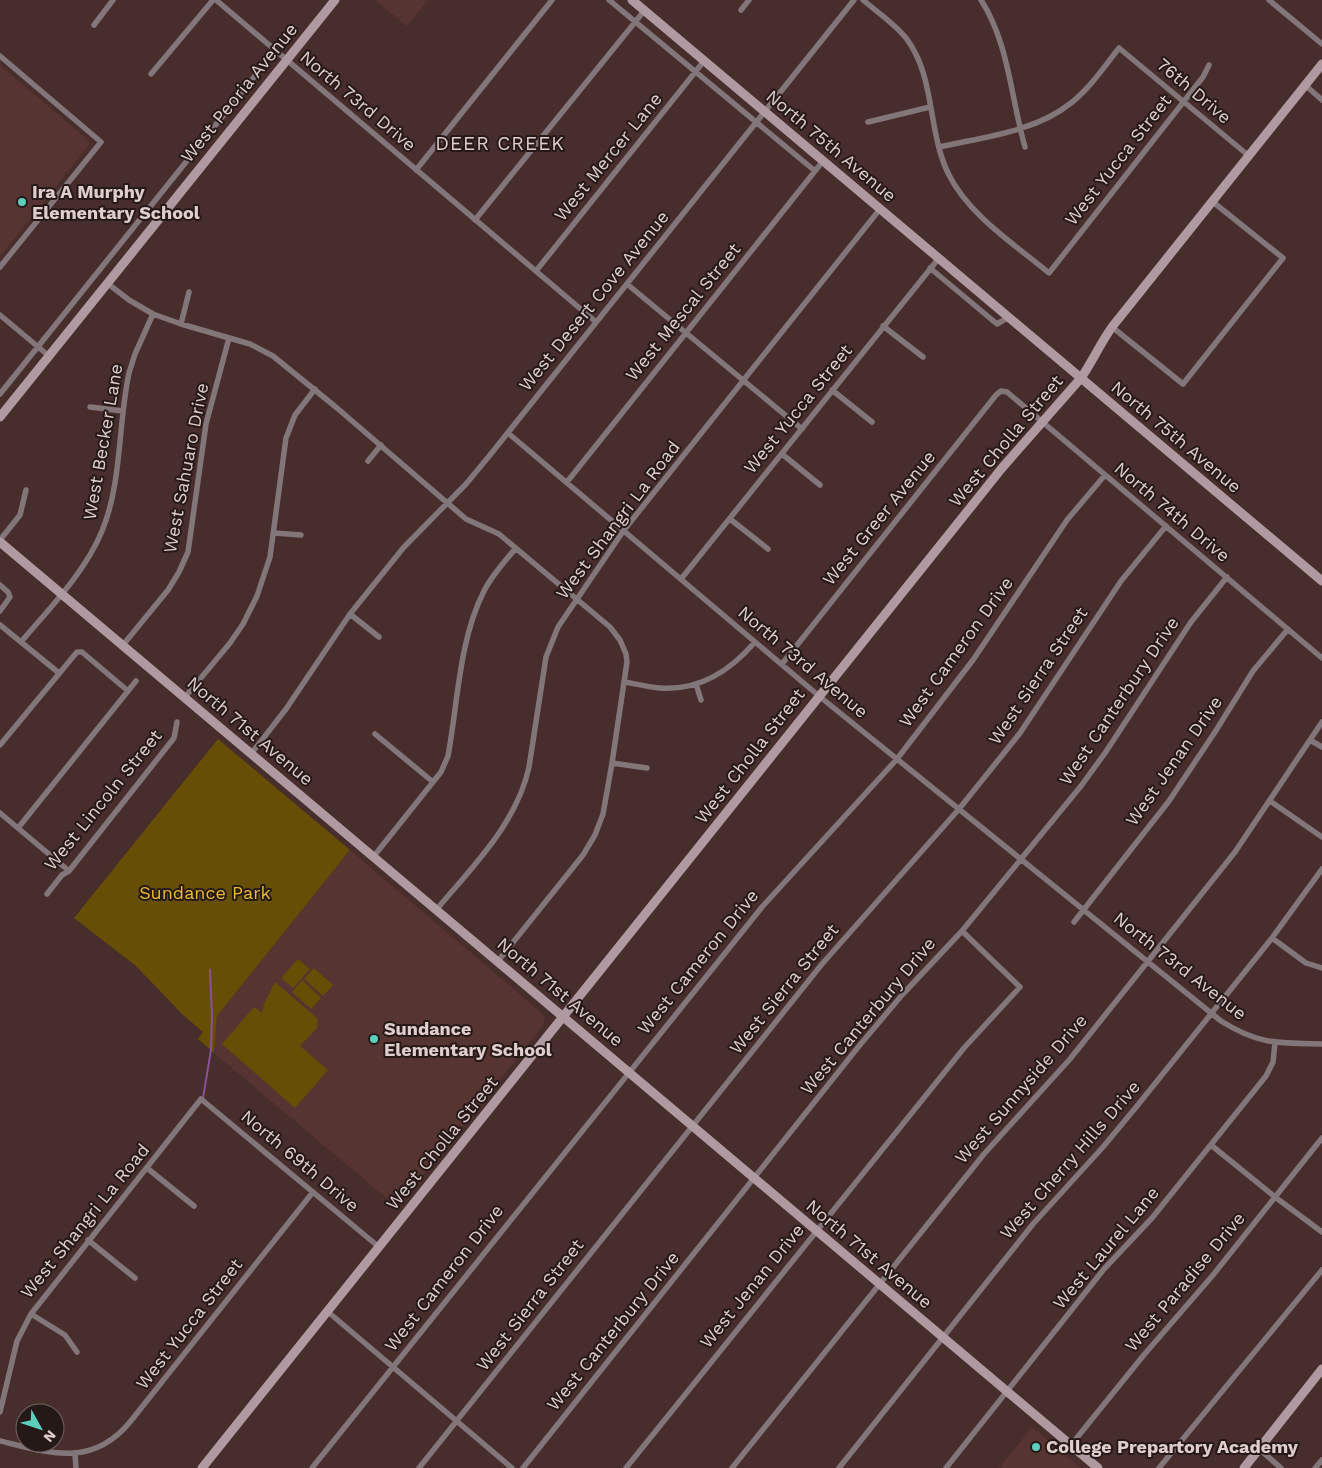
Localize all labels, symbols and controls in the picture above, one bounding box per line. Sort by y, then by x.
street label: West Peoria Avenue [176,19,301,167]
street label: North 73rd Drive [296,46,420,155]
street label: 76th Drive [1153,54,1236,128]
street label: North 75th Avenue [762,85,901,206]
street label: West Mercer Lane [549,88,666,225]
street label: West Yucca Street [1060,90,1175,229]
district label: DEER CREEK [435,132,565,155]
place label: Ira A Murphy Elementary School [32,181,200,223]
marker: Ira A Murphy Elementary School [16,196,28,208]
street label: West Desert Cove Avenue [514,206,673,395]
street label: West Mescal Street [621,238,745,385]
street label: West Yucca Street [739,339,856,478]
street label: West Becker Lane [78,362,127,522]
street label: West Cholla Street [944,370,1067,511]
street label: North 75th Avenue [1107,376,1246,497]
street label: West Sahuaro Drive [159,381,212,555]
street label: West Shangri La Road [551,436,684,603]
street label: West Greer Avenue [818,446,939,589]
street label: North 74th Drive [1110,457,1234,566]
street label: West Cameron Drive [894,573,1017,731]
street label: North 73rd Avenue [734,601,872,722]
street label: West Sierra Street [984,603,1092,748]
street label: West Canterbury Drive [1054,613,1183,789]
street label: North 71st Avenue [183,672,318,789]
street label: West Cholla Street [690,684,809,827]
street label: West Jenan Drive [1121,692,1226,830]
street label: West Lincoln Street [39,725,166,874]
park label: Sundance Park [139,882,271,903]
street label: West Cameron Drive [633,885,762,1038]
street label: North 73rd Avenue [1110,907,1251,1024]
street label: West Sierra Street [725,919,843,1058]
street label: North 71st Avenue [493,933,628,1050]
street label: West Canterbury Drive [796,933,939,1098]
street label: West Sunnyside Drive [950,1010,1091,1168]
place label: Sundance Elementary School [384,1018,552,1060]
marker: Sundance Elementary School [368,1033,380,1045]
street label: West Cholla Street [381,1071,502,1214]
street label: West Cherry Hills Drive [995,1076,1144,1243]
street label: North 69th Drive [237,1105,363,1216]
street label: West Shangri La Road [16,1139,153,1302]
street label: West Laurel Lane [1048,1182,1163,1313]
street label: North 71st Avenue [802,1195,937,1312]
street label: West Cameron Drive [380,1200,507,1355]
street label: West Paradise Drive [1120,1208,1249,1356]
street label: West Jenan Drive [695,1219,808,1352]
street label: West Sierra Street [472,1234,588,1375]
street label: West Canterbury Drive [542,1247,683,1414]
street label: West Yucca Street [131,1254,246,1393]
north arrow [15,1403,65,1453]
text: N [40,1427,59,1445]
place label: College Prepartory Academy [1046,1436,1299,1457]
marker: College Prepartory Academy [1030,1441,1042,1453]

